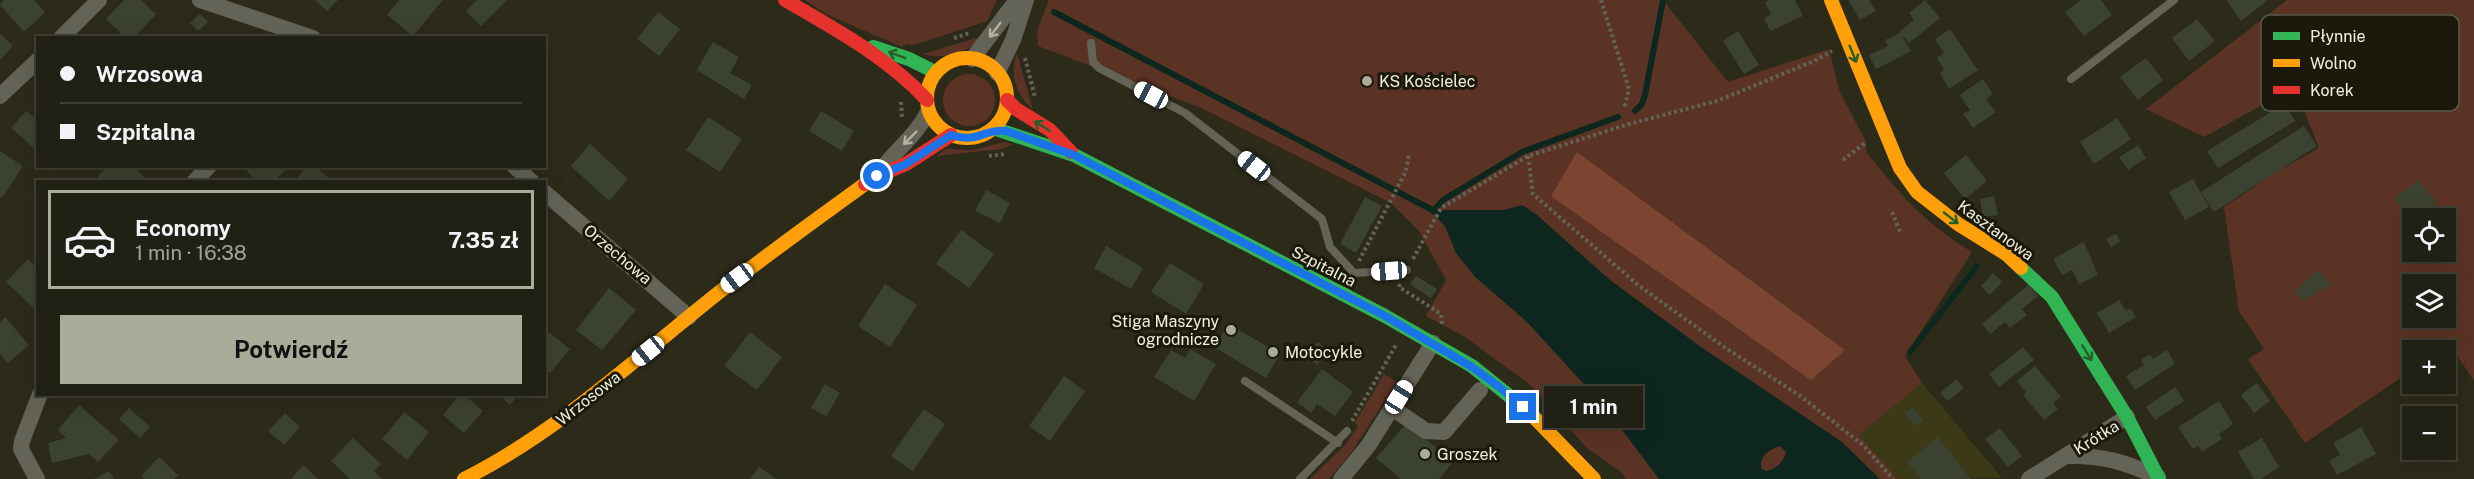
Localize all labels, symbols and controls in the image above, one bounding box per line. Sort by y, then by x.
legend [2261,15,2459,111]
one-way arrow [989,22,1002,38]
text: Płynnie [2310,27,2366,46]
one-way arrow [1848,45,1859,63]
one-way arrow [888,48,907,59]
text: Wolno [2310,54,2357,73]
text: Wrzosowa [96,61,203,87]
place label: KS Kościelec [1379,72,1475,91]
marker: KS Kościelec [1360,74,1374,88]
car [1131,79,1171,111]
text: Korek [2310,81,2354,100]
text: Szpitalna [96,119,195,145]
one-way arrow [1034,119,1051,131]
one-way arrow [903,131,918,146]
car [1234,148,1274,184]
route start [863,162,890,189]
street label: Kasztanowa [1954,196,2038,264]
map controls [2402,208,2456,460]
button: locate [2402,208,2456,262]
one-way arrow [1943,211,1959,224]
icon: car [63,213,117,267]
text: Economy [135,215,231,241]
street label: Orzechowa [580,221,655,288]
text: 7.35 zł [448,227,519,253]
text: 1 min · 16:38 [135,241,247,265]
street label: Szpitalna [1288,242,1359,291]
car [717,260,757,296]
car [1370,261,1408,281]
button: layers [2402,274,2456,328]
place label: Stiga Maszyny ogrodnicze [1111,312,1219,349]
button: Potwierdź [60,315,522,384]
marker: Stiga Maszyny ogrodnicze [1224,323,1238,337]
car [628,333,668,369]
button: + [2402,340,2456,394]
place label: Motocykle [1285,343,1362,362]
one-way arrow [2082,344,2094,361]
marker: Motocykle [1266,345,1280,359]
street label: Wrzosowa [552,367,624,429]
car [1382,377,1416,417]
callout: 1 min [1544,386,1643,428]
route end [1509,393,1536,420]
text: 1 min [1569,395,1618,419]
button: − [2402,406,2456,460]
street label: Krótka [2070,416,2122,459]
place label: Groszek [1437,445,1498,464]
marker: Groszek [1418,447,1432,461]

